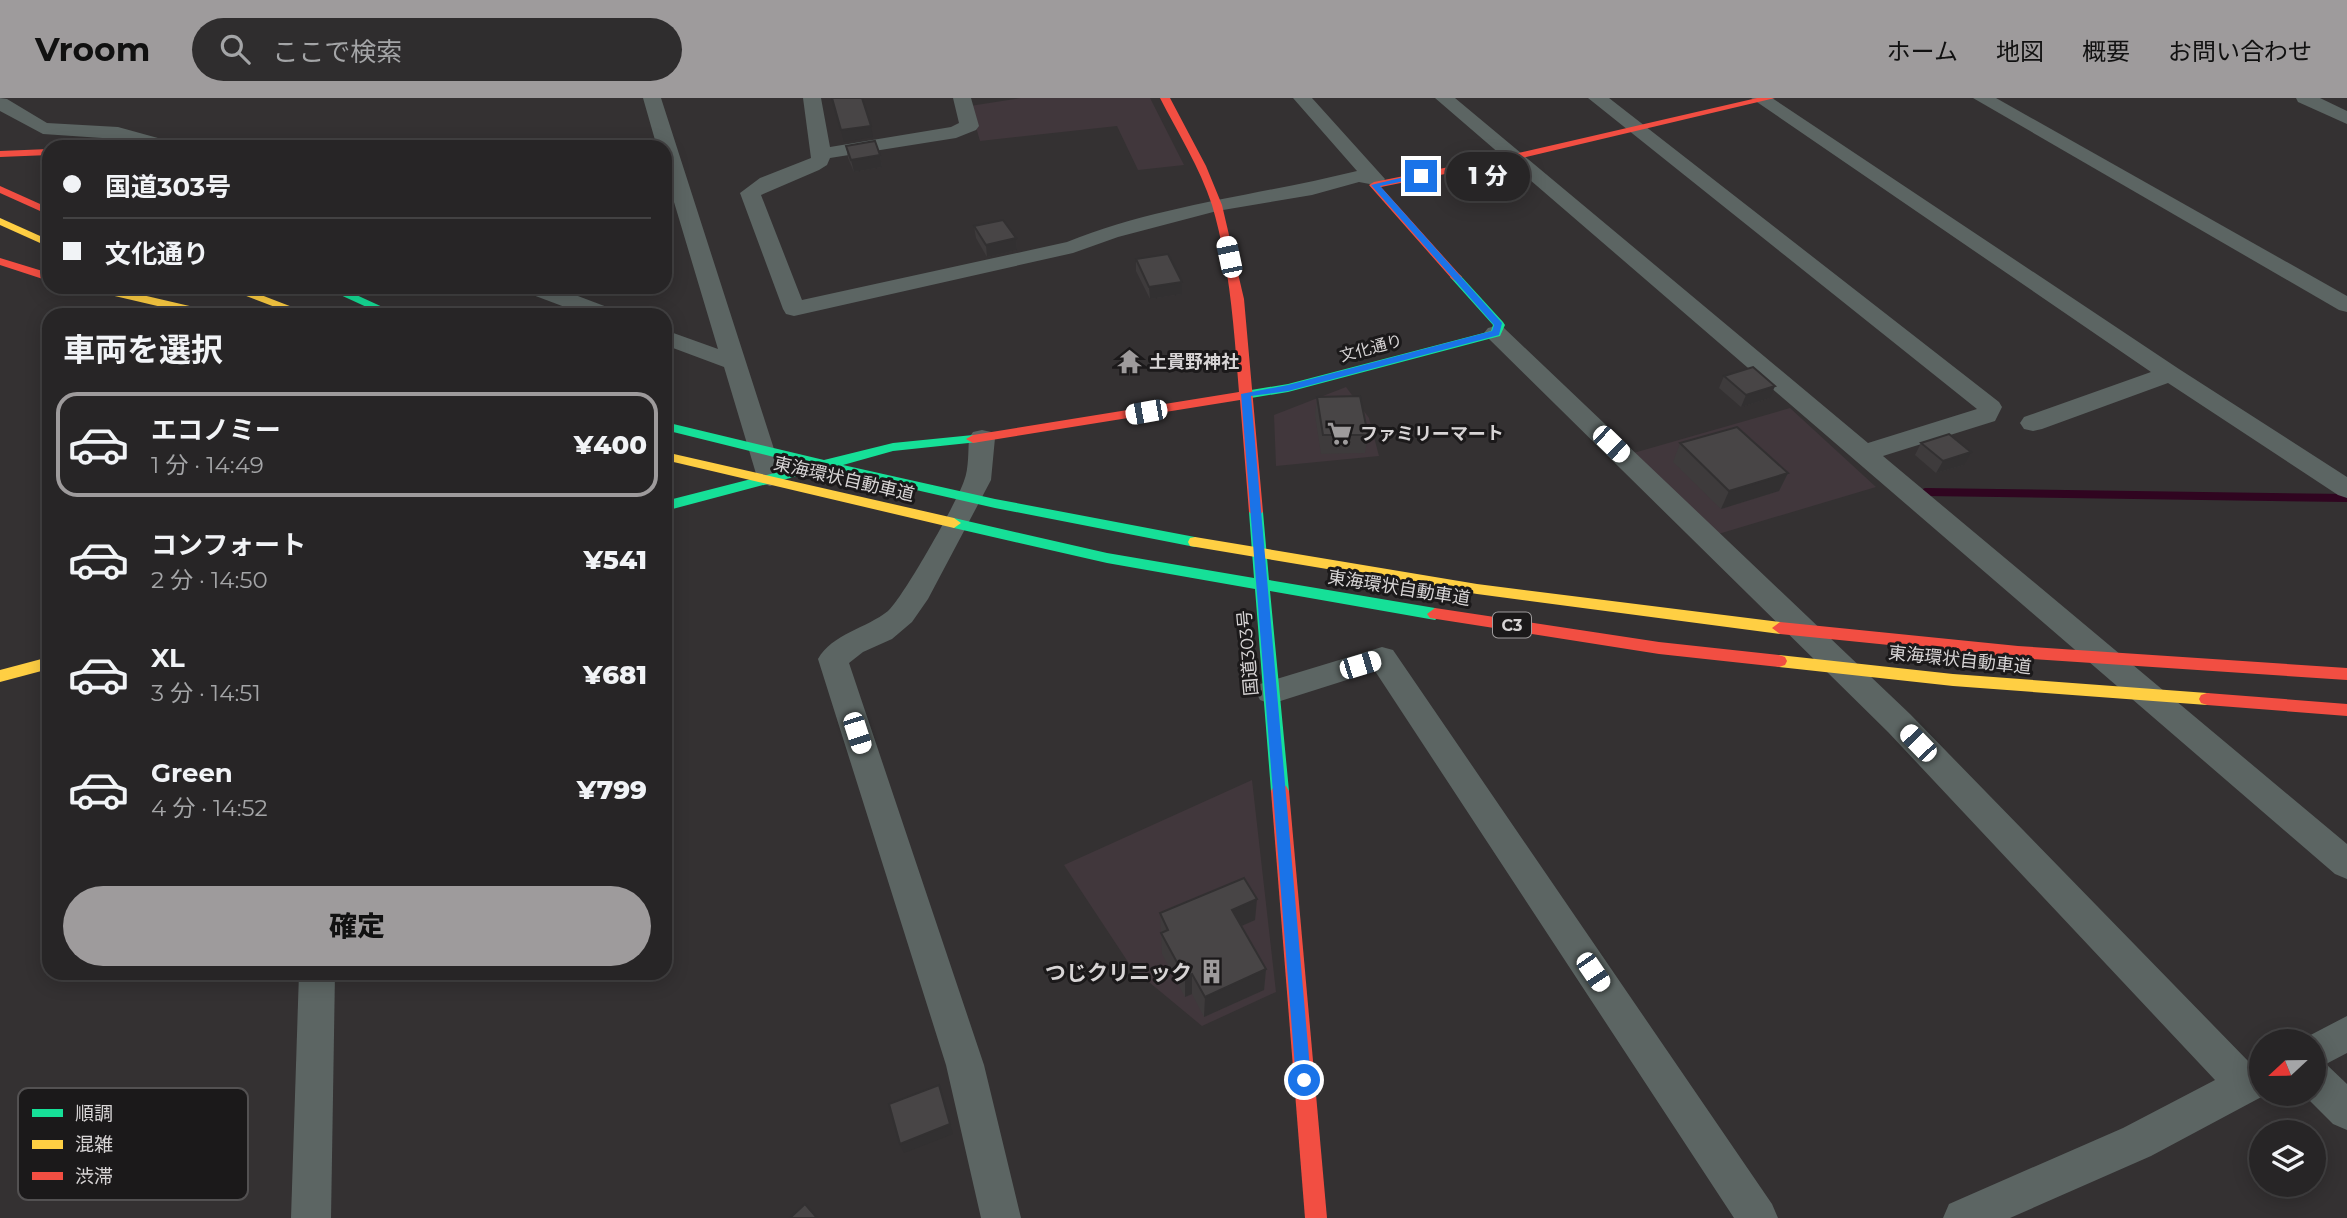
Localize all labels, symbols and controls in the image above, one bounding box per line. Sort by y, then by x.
search box [192,18,682,81]
text: Vroom [35,29,150,69]
icon: search [216,30,254,68]
text: ここで検索 [272,36,402,68]
text: ホーム [1887,37,1958,66]
text: 地図 [1996,37,2044,66]
text: 概要 [2082,37,2130,66]
text: お問い合わせ [2168,37,2312,66]
callout: 1 分 [1446,152,1530,200]
route end [1405,160,1437,192]
text: 1 分 [1468,162,1508,190]
text: 国道303号 [105,171,231,203]
car [1215,234,1244,280]
text: 文化通り [105,238,209,270]
text: 車両を選択 [63,330,223,369]
street label: 文化通り [1338,331,1404,365]
temple icon: 土貴野神社 [1115,348,1143,376]
place label: 土貴野神社 [1149,351,1239,373]
car [1124,398,1169,426]
icon: car [67,413,130,476]
text: エコノミー [151,414,281,446]
supermarket icon: ファミリーマート [1326,420,1354,448]
car [1589,422,1634,466]
place label: ファミリーマート [1360,423,1504,445]
text: ¥400 [574,429,647,461]
text: 1 分 · 14:49 [151,451,264,479]
street label: 東海環状自動車道 [771,452,917,506]
icon: car [67,528,130,591]
text: コンフォート [151,529,306,561]
text: ¥541 [584,544,647,576]
text: 2 分 · 14:50 [151,566,268,594]
street label: 東海環状自動車道 [1326,566,1472,610]
street label: 国道303号 [1233,609,1263,697]
road number: C3 [1493,612,1531,638]
text: XL [151,642,185,674]
street label: 東海環状自動車道 [1887,642,2033,678]
icon: car [67,643,130,706]
car [1337,649,1384,681]
text: ¥681 [583,659,647,691]
text: 3 分 · 14:51 [151,679,261,707]
car [841,710,874,756]
car [1896,721,1941,765]
text: Green [151,757,233,789]
icon: car [67,758,130,821]
text: ¥799 [577,774,647,806]
text: 4 分 · 14:52 [151,794,268,822]
button: 確定 [63,886,651,966]
car [1573,949,1614,995]
building icon: つじクリニック [1198,958,1226,986]
place label: つじクリニック [1045,960,1192,985]
north arrow [2249,1029,2326,1106]
map controls [2249,1029,2326,1197]
route start [1288,1064,1320,1096]
legend [18,1088,248,1200]
text: 順調 [75,1102,113,1125]
button: layers [2249,1120,2326,1197]
text: 混雑 [75,1133,113,1156]
text: 渋滞 [75,1165,113,1188]

